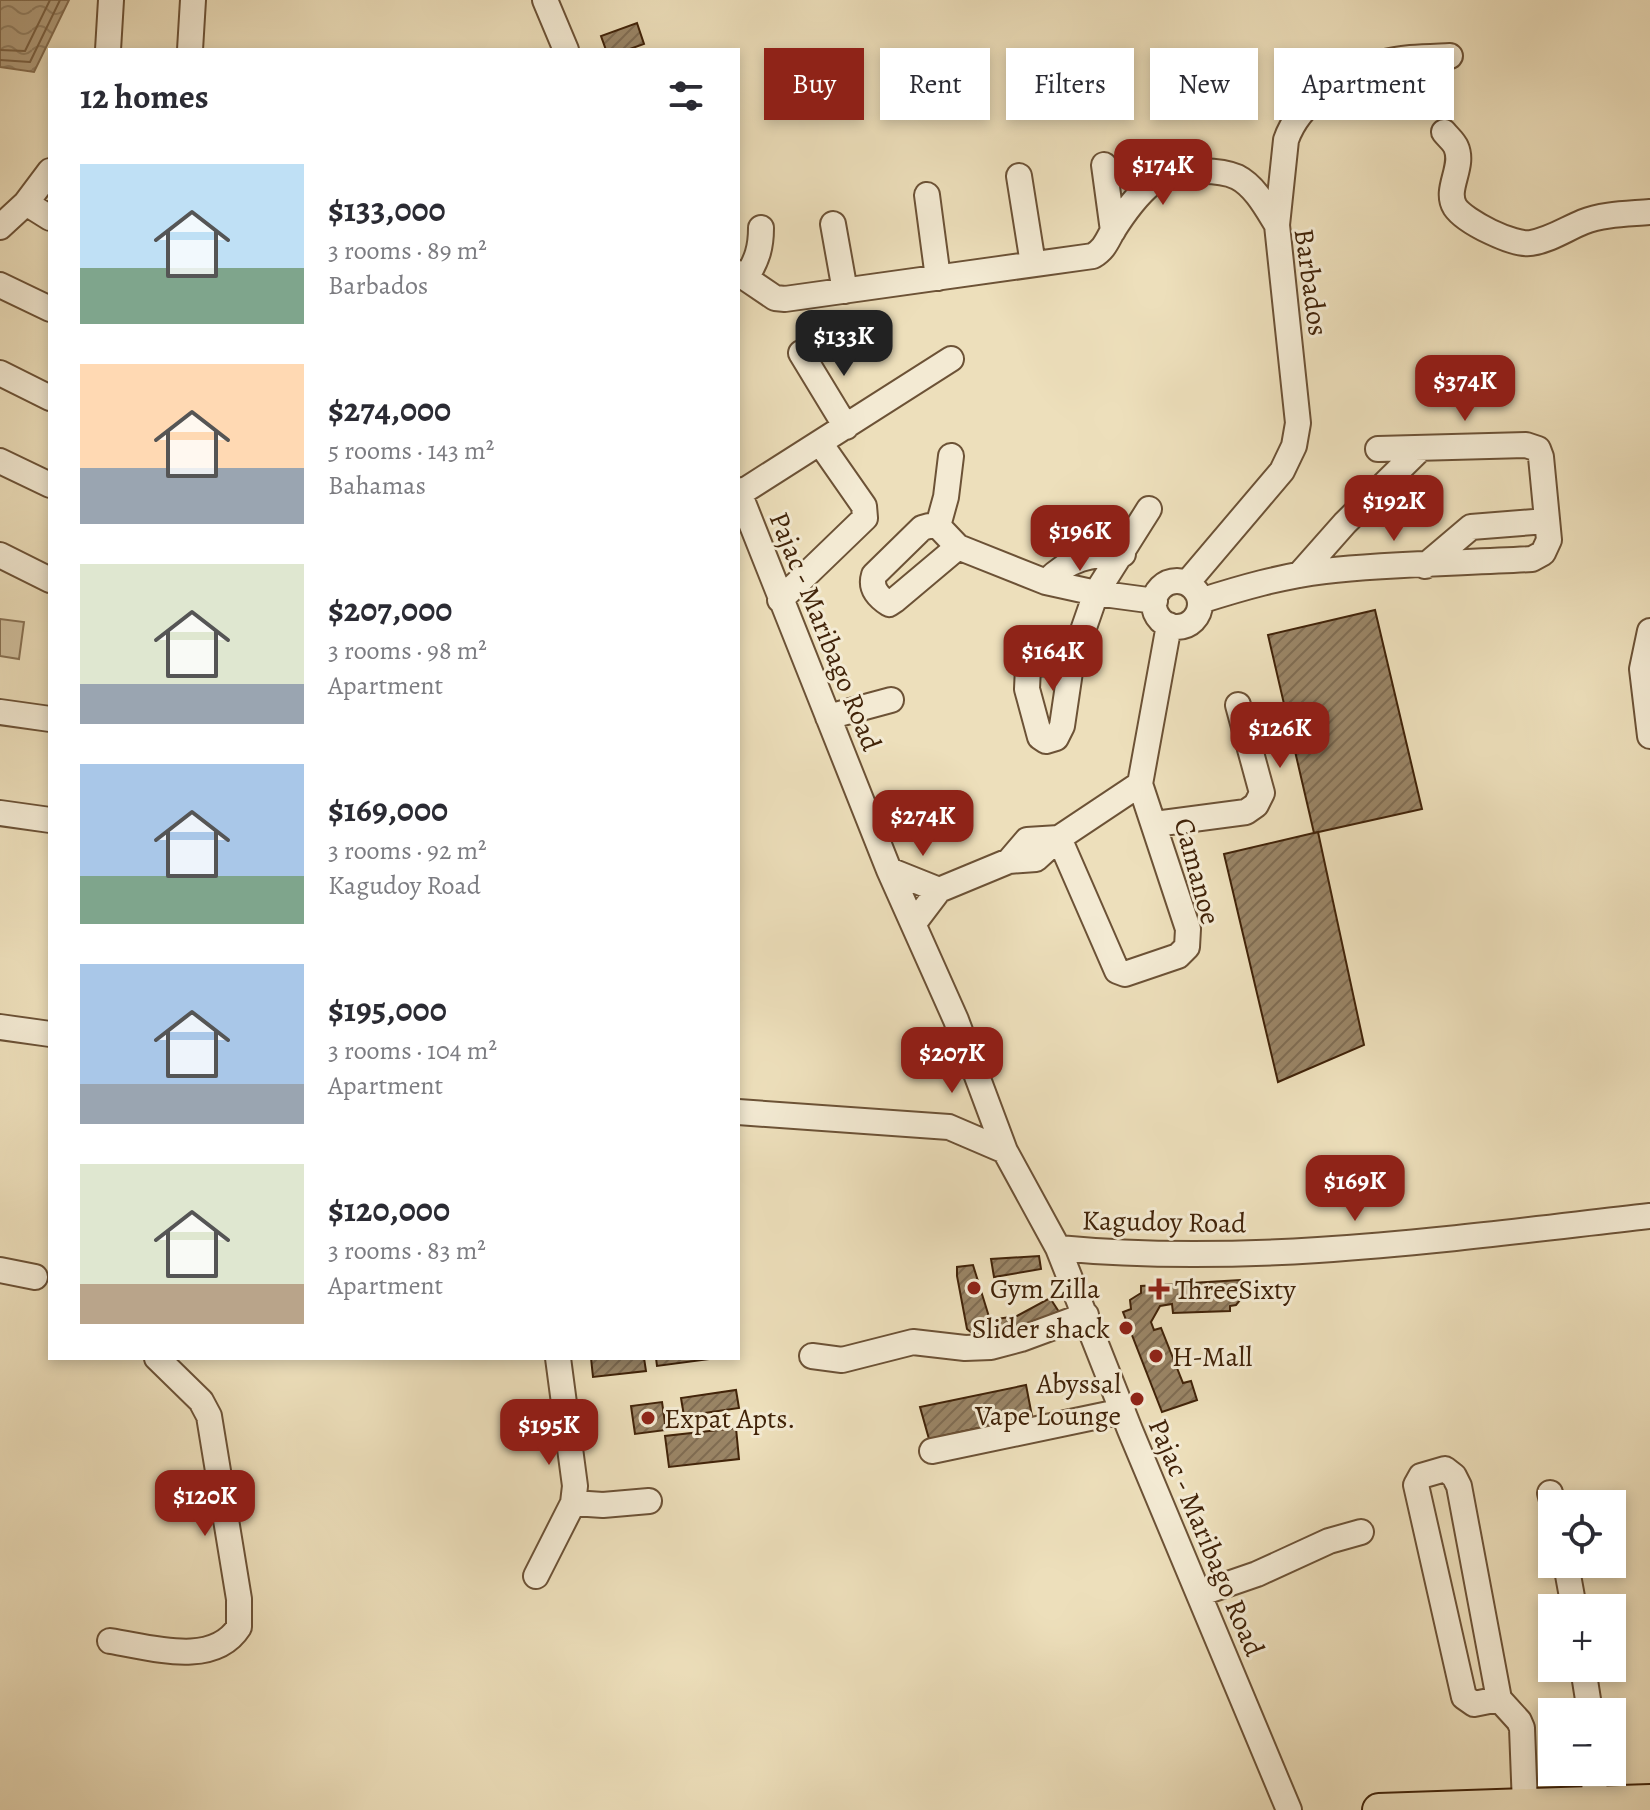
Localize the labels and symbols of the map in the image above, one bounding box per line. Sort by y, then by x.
pin: $174K [1107,139,1219,207]
street label: Barbados [1285,226,1337,338]
pin: $133K [788,310,900,378]
pin: $374K [1409,355,1521,423]
pin: $192K [1338,475,1450,543]
pin: $196K [1024,505,1136,573]
street label: Pajac - Maribago Road [760,506,891,757]
pin: $164K [997,625,1109,693]
pin: $126K [1224,702,1336,770]
pin: $274K [867,790,979,858]
street label: Camanoe [1165,814,1229,929]
pin: $207K [896,1027,1008,1095]
pin: $169K [1299,1155,1411,1223]
street label: Kagudoy Road [1081,1202,1247,1242]
place label: Gym Zilla [990,1270,1100,1308]
place label: ThreeSixty [1175,1271,1296,1309]
marker: Gym Zilla [965,1279,983,1297]
marker: ThreeSixty [1150,1280,1168,1298]
place label: Slider shack [972,1310,1110,1348]
marker: Slider shack [1117,1319,1135,1337]
place label: H-Mall [1172,1338,1252,1376]
marker: H-Mall [1147,1347,1165,1365]
place label: Abyssal Vape Lounge [974,1365,1121,1435]
marker: Abyssal Vape Lounge [1128,1390,1146,1408]
pin: $195K [493,1399,605,1467]
place label: Expat Apts. [664,1400,796,1438]
marker: Expat Apts. [639,1409,657,1427]
street label: Pajac - Maribago Road [1139,1413,1274,1663]
pin: $120K [149,1470,261,1538]

